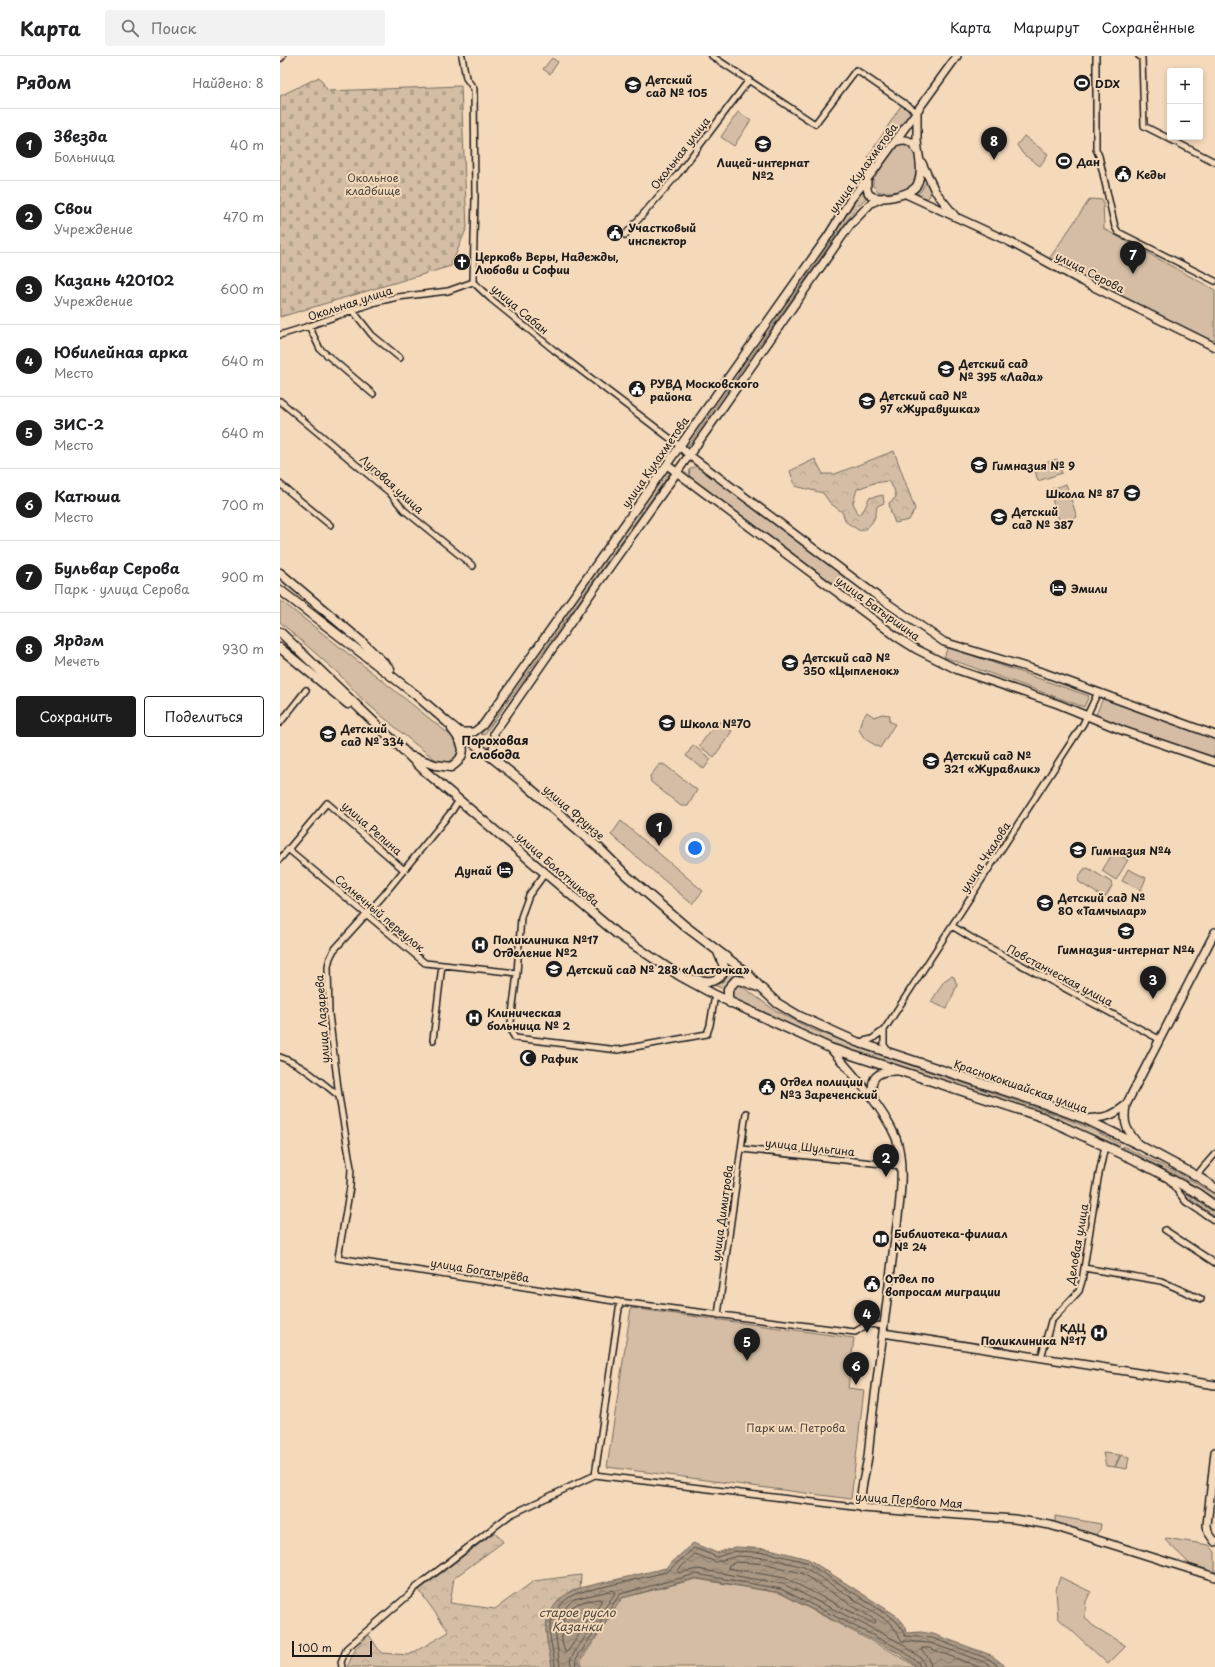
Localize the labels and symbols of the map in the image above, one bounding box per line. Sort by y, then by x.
place label: Детский сад № 105 [645,71,708,101]
sports icon: DDX [1072,73,1092,93]
school or university icon: Детский сад № 105 [623,75,643,95]
place label: DDX [1095,75,1121,92]
street label: Окольная улица [646,113,714,193]
street label: улица Кулахметова [824,119,902,217]
pin: 8 [981,127,1007,160]
school or university icon: Лицей-интернат №2 [753,134,773,154]
sports icon: Дан [1054,151,1074,171]
place label: Дан [1076,153,1100,170]
place label: Лицей-интернат №2 [717,154,809,184]
public building icon: Кеды [1113,164,1133,184]
place label: Кеды [1136,166,1166,183]
park label: Окольное кладбище [345,169,401,199]
place label: Участковый инспектор [628,219,696,249]
public building icon: Участковый инспектор [605,223,625,243]
pin: 7 [1120,241,1146,274]
street label: улица Серова [1052,247,1128,297]
place label: Церковь Веры, Надежды, Любови и Софии [475,248,619,278]
church icon: Церковь Веры, Надежды, Любови и Софии [452,252,472,272]
street label: улица Сабан [488,280,552,338]
street label: Окольная улица [305,281,395,325]
place label: Детский сад № 395 «Лада» [958,355,1043,385]
school or university icon: Детский сад № 395 «Лада» [936,359,956,379]
place label: РУВД Московского района [650,375,759,405]
public building icon: РУВД Московского района [627,379,647,399]
place label: Детский сад № 97 «Журавушка» [879,387,981,417]
school or university icon: Детский сад № 97 «Журавушка» [857,391,877,411]
street label: улица Кулахметова [617,413,693,511]
street label: Луговая улица [356,451,428,517]
school or university icon: Гимназия № 9 [969,455,989,475]
place label: Гимназия № 9 [992,457,1075,474]
school or university icon: Школа № 87 [1122,483,1142,503]
place label: Школа № 87 [1046,485,1120,502]
place label: Детский сад № 387 [1011,503,1074,533]
school or university icon: Детский сад № 387 [989,507,1009,527]
street label: улица Батыршина [832,572,924,645]
hotel icon: Эмили [1048,578,1068,598]
place label: Эмили [1071,580,1108,597]
place label: Детский сад № 350 «Цыпленок» [802,649,900,679]
school or university icon: Детский сад № 350 «Цыпленок» [780,653,800,673]
school or university icon: Школа №70 [657,713,677,733]
place label: Школа №70 [680,715,751,732]
place label: Детский сад № 334 [340,720,405,750]
school or university icon: Детский сад № 334 [318,724,338,744]
district label: Пороховая слобода [461,731,529,763]
place label: Детский сад № 321 «Журавлик» [943,747,1041,777]
school or university icon: Детский сад № 321 «Журавлик» [921,751,941,771]
street label: улица Фрунзе [540,781,609,844]
street label: улица Репина [338,797,406,859]
pin: 1 [646,813,672,846]
street label: улица Чкалова [956,818,1014,896]
street label: улица Болотникова [513,828,603,910]
your location [685,838,705,858]
school or university icon: Гимназия №4 [1068,840,1088,860]
place label: Гимназия №4 [1091,842,1172,859]
hotel icon: Дунай [495,860,515,880]
place label: Дунай [454,862,492,879]
street label: Солнечный переулок [331,870,429,956]
place label: Детский сад № 80 «Тамчылар» [1057,889,1147,919]
school or university icon: Детский сад № 80 «Тамчылар» [1035,893,1055,913]
school or university icon: Гимназия-интернат №4 [1116,921,1136,941]
place label: Поликлиника №17 Отделение №2 [493,931,599,961]
hospital icon: Поликлиника №17 Отделение №2 [470,935,490,955]
street label: Повстанческая улица [1004,940,1116,1010]
place label: Гимназия-интернат №4 [1057,941,1195,958]
school or university icon: Детский сад № 288 «Ласточка» [544,959,564,979]
place label: Детский сад № 288 «Ласточка» [566,961,750,978]
pin: 3 [1140,966,1166,999]
street label: улица Лазарева [310,974,334,1064]
place label: Клиническая больница № 2 [487,1004,570,1034]
hospital icon: Клиническая больница № 2 [464,1008,484,1028]
mosque icon: Рафик [518,1048,538,1068]
place label: Рафик [541,1050,578,1067]
street label: Краснококшайская улица [952,1055,1090,1117]
place label: Отдел полиции №3 Зареченский [780,1073,878,1103]
public building icon: Отдел полиции №3 Зареченский [757,1077,777,1097]
street label: улица Шульгина [764,1134,856,1160]
pin: 2 [873,1144,899,1177]
street label: улица Димитрова [707,1164,737,1262]
street label: Деловая улица [1061,1202,1093,1287]
place label: Библиотека-филиал № 24 [894,1225,1008,1255]
library icon: Библиотека-филиал № 24 [871,1229,891,1249]
street label: улица Богатырёва [429,1254,531,1286]
place label: Отдел по вопросам миграции [885,1270,1001,1300]
public building icon: Отдел по вопросам миграции [862,1274,882,1294]
pin: 4 [854,1300,880,1333]
place label: КДЦ Поликлиника №17 [981,1319,1086,1349]
hospital icon: КДЦ Поликлиника №17 [1089,1323,1109,1343]
pin: 5 [734,1328,760,1361]
pin: 6 [843,1352,869,1385]
park label: Парк им. Петрова [746,1419,846,1436]
street label: улица Первого Мая [855,1488,963,1512]
water label: старое русло Казанки [539,1603,617,1635]
scale bar [292,1639,372,1658]

